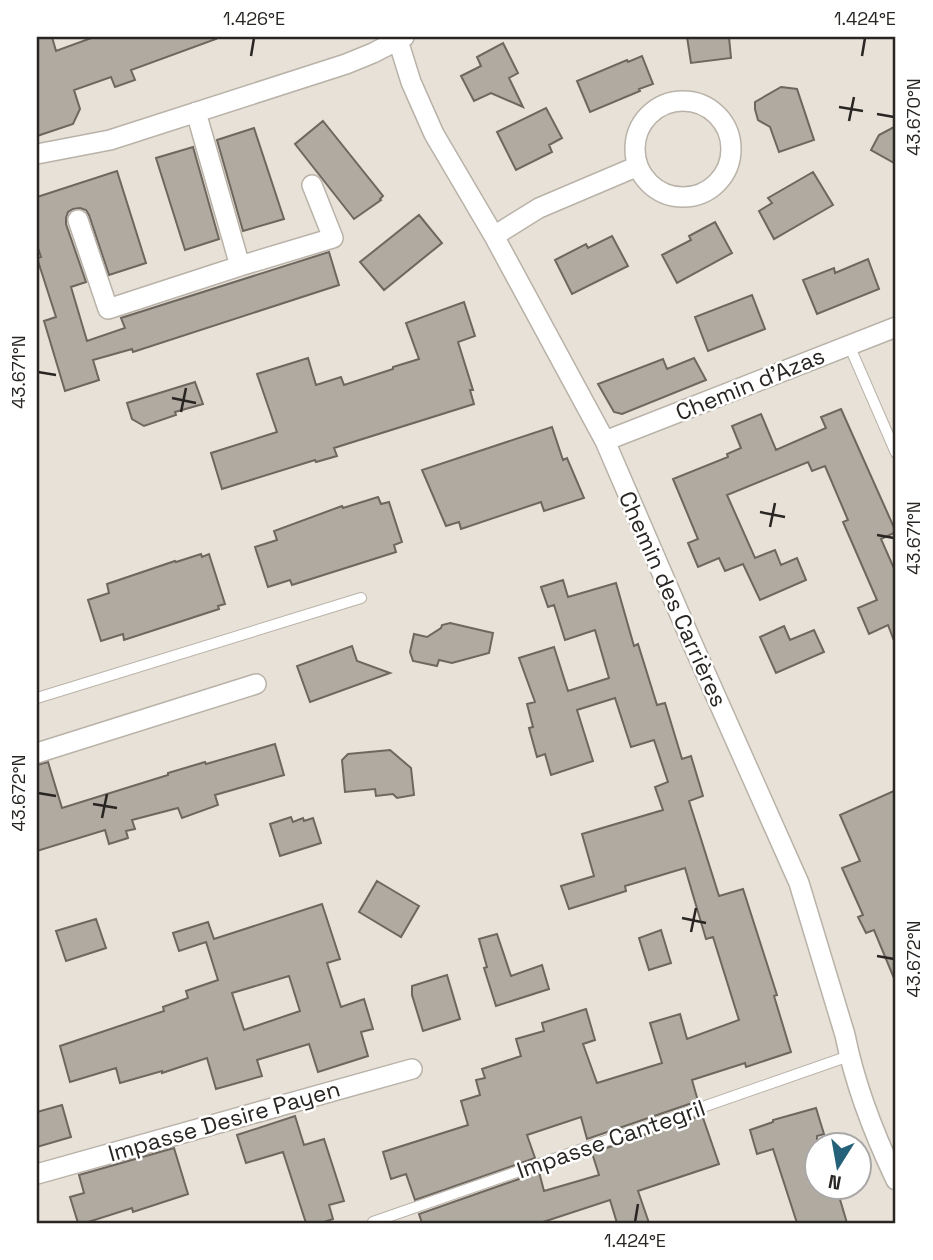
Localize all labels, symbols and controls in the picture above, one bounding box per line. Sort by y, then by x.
text: 1.426°E [223,7,285,30]
text: 1.424°E [834,7,896,30]
text: 43.670°N [902,78,925,156]
text: 43.671°N [7,335,30,409]
street label: Chemin d'Azas [671,340,829,428]
street label: Chemin des Carrières [612,486,734,712]
text: 43.671°N [902,501,925,575]
text: 43.672°N [7,755,30,831]
text: 43.672°N [902,921,925,997]
street label: Impasse Desire Payen [105,1074,343,1168]
street label: Impasse Cantegril [513,1093,709,1185]
north arrow [804,1130,874,1200]
text: N [826,1169,843,1196]
text: 1.424°E [604,1229,666,1252]

